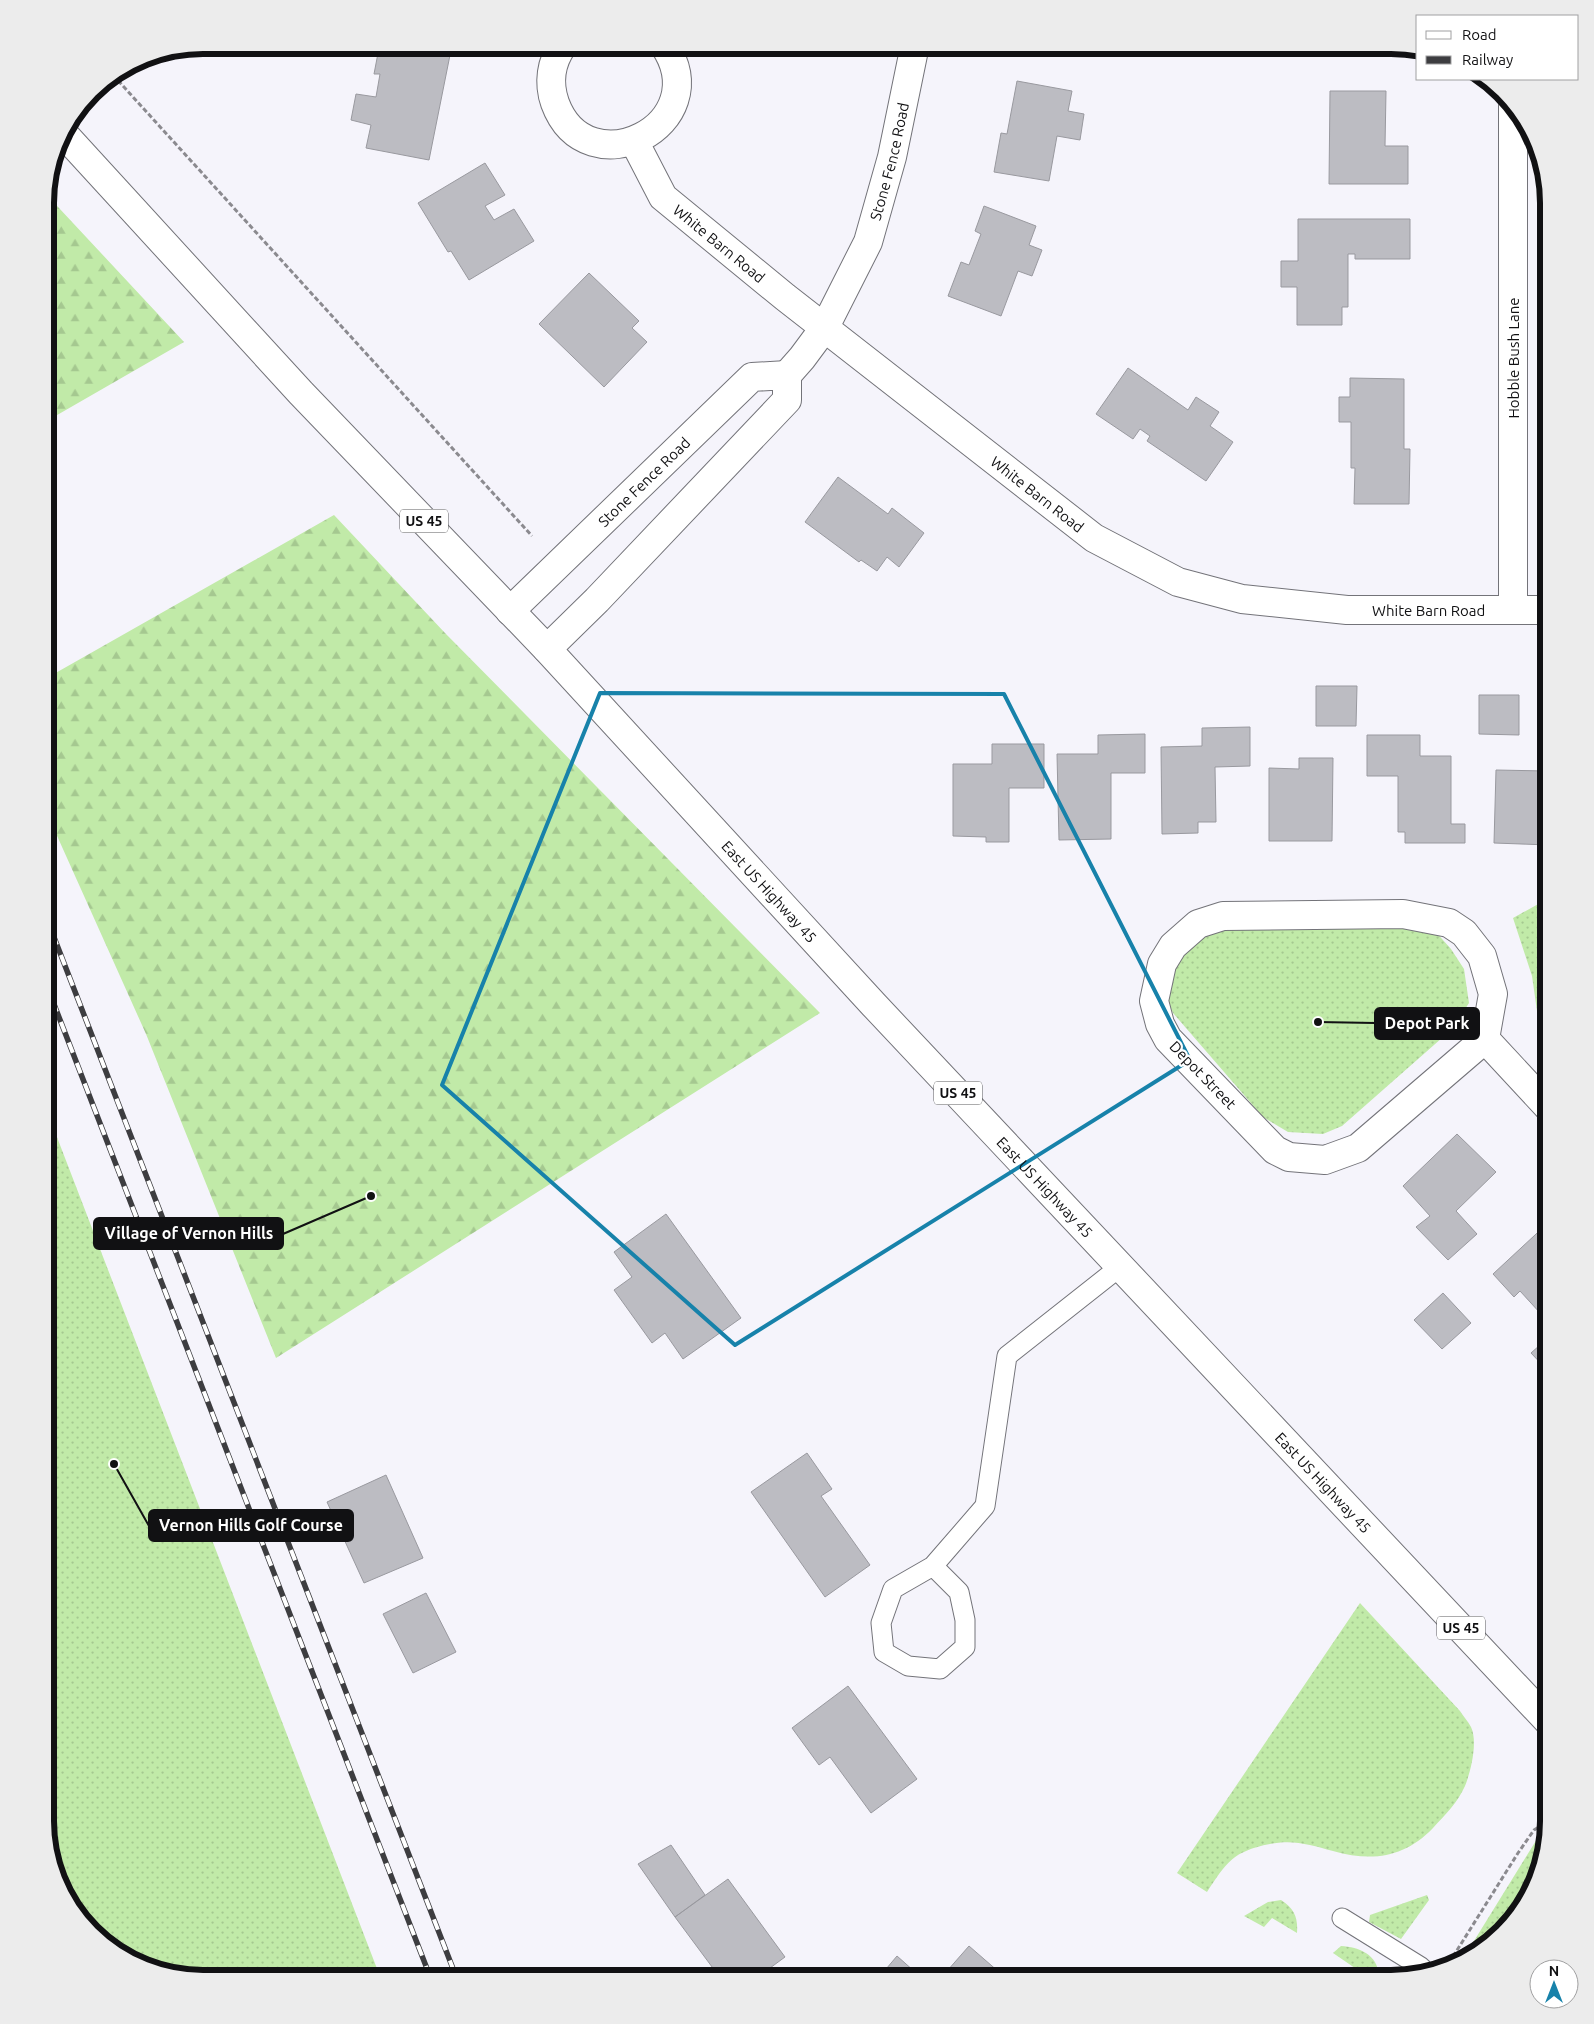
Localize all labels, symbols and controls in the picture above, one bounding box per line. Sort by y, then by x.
legend [1416,15,1579,80]
text: Road [1462,26,1497,43]
text: Railway [1462,51,1513,68]
street label: Stone Fence Road [866,101,912,222]
street label: White Barn Road [670,201,769,286]
street label: Hobble Bush Lane [1505,297,1522,419]
street label: Stone Fence Road [594,434,693,530]
street label: White Barn Road [988,452,1087,535]
road number: US 45 [400,510,448,532]
street label: White Barn Road [1372,602,1485,619]
street label: East US Highway 45 [719,837,820,946]
callout: Depot Park [1375,1008,1479,1039]
text: Depot Park [1385,1014,1469,1032]
street label: Depot Street [1166,1038,1240,1112]
road number: US 45 [934,1082,982,1104]
street label: East US Highway 45 [994,1133,1097,1241]
callout: Village of Vernon Hills [94,1218,283,1249]
text: Village of Vernon Hills [105,1224,273,1242]
street label: East US Highway 45 [1272,1429,1375,1536]
callout: Vernon Hills Golf Course [149,1510,353,1541]
text: Vernon Hills Golf Course [159,1516,343,1534]
road number: US 45 [1437,1616,1485,1640]
north arrow [1529,1959,1579,2009]
text: N [1549,1963,1559,1979]

